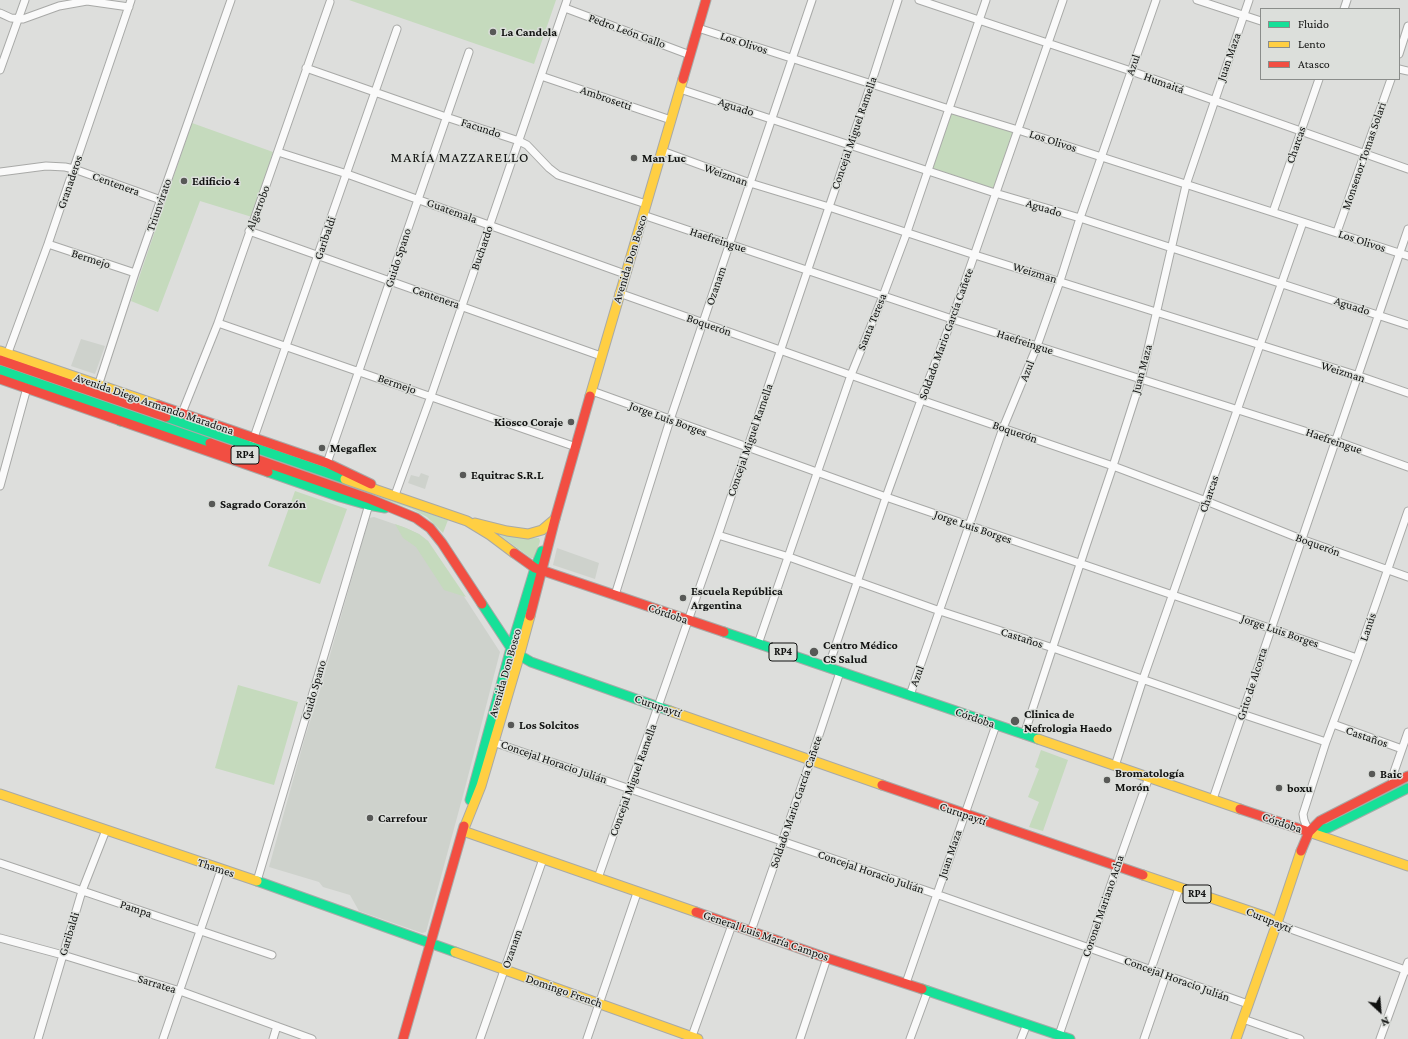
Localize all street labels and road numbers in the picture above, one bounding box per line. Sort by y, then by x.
street label: Pedro León Gallo [587,10,667,52]
street label: Los Olivos [718,29,770,57]
street label: Juan Maza [1214,31,1244,83]
street label: Azul [1123,53,1143,77]
street label: Humaitá [1142,69,1186,97]
street label: Concejal Miguel Ramella [828,75,880,191]
street label: Ambrosetti [578,82,634,114]
street label: Aguado [716,94,756,120]
street label: Monsenor Tomas Solari [1339,100,1389,212]
street label: Facundo [459,115,503,141]
street label: Charcas [1283,125,1309,165]
street label: Los Olivos [1027,127,1079,155]
street label: Granaderos [54,153,86,211]
street label: Weizman [702,160,750,190]
street label: Centenera [90,169,142,199]
street label: Triunvirato [143,177,175,233]
street label: Algarrobo [243,183,273,233]
street label: Guatemala [425,195,479,227]
street label: Aguado [1024,196,1064,220]
street label: Avenida Don Bosco [610,213,650,305]
street label: Garibaldi [311,214,339,262]
street label: Buchardo [468,224,496,272]
street label: Haefreingue [688,224,748,256]
street label: Guido Spano [382,227,414,289]
street label: Los Olivos [1336,227,1388,255]
street label: Bermejo [70,246,112,272]
street label: Weizman [1011,259,1059,287]
street label: Ozanam [703,265,729,307]
street label: Soldado Mario García Cañete [916,266,976,402]
street label: Centenera [410,282,462,312]
street label: Santa Teresa [854,291,890,353]
street label: Aguado [1332,293,1372,319]
street label: Boquerón [685,311,733,339]
street label: Haefreingue [995,326,1055,358]
street label: Juan Maza [1129,343,1155,395]
street label: Azul [1016,358,1038,384]
street label: Weizman [1319,358,1367,386]
street label: Avenida Diego Armando Maradona [72,370,236,438]
street label: Bermejo [376,371,418,397]
street label: Concejal Miguel Ramella [724,382,776,498]
street label: Jorge Luis Borges [627,398,709,440]
street label: Boquerón [991,418,1039,446]
street label: Haefreingue [1304,425,1364,457]
road number: RP4 [231,446,259,464]
street label: Charcas [1196,474,1222,514]
street label: Jorge Luis Borges [932,507,1014,547]
street label: Boquerón [1294,530,1342,560]
street label: Córdoba [646,601,690,627]
street label: Jorge Luis Borges [1239,611,1321,651]
street label: Lanús [1356,611,1380,643]
street label: Castaños [999,624,1045,652]
street label: Avenida Don Bosco [485,627,525,719]
road number: RP4 [769,643,797,661]
street label: Grito de Alcorta [1233,646,1271,722]
street label: Guido Spano [299,658,329,722]
street label: Azul [907,663,927,689]
street label: Curupaytí [633,691,683,721]
street label: Córdoba [953,705,997,731]
street label: Concejal Miguel Ramella [606,722,660,838]
street label: Castaños [1344,723,1390,751]
street label: Soldado Mario García Cañete [767,734,825,870]
street label: Concejal Horacio Julián [499,737,609,787]
street label: Curupaytí [938,799,988,829]
street label: Córdoba [1260,810,1304,836]
street label: Juan Maza [935,828,965,880]
street label: Concejal Horacio Julián [816,847,926,897]
street label: Coronel Mariano Acha [1079,853,1127,959]
street label: Thames [196,855,236,881]
road number: RP4 [1183,885,1211,903]
street label: Pampa [118,897,154,921]
street label: Curupaytí [1244,904,1294,936]
street label: General Luis María Campos [701,908,831,964]
street label: Garibaldi [56,910,82,958]
street label: Ozanam [499,928,525,970]
street label: Concejal Horacio Julián [1122,953,1232,1005]
street label: Sarratea [136,971,178,997]
street label: Domingo French [524,971,604,1011]

